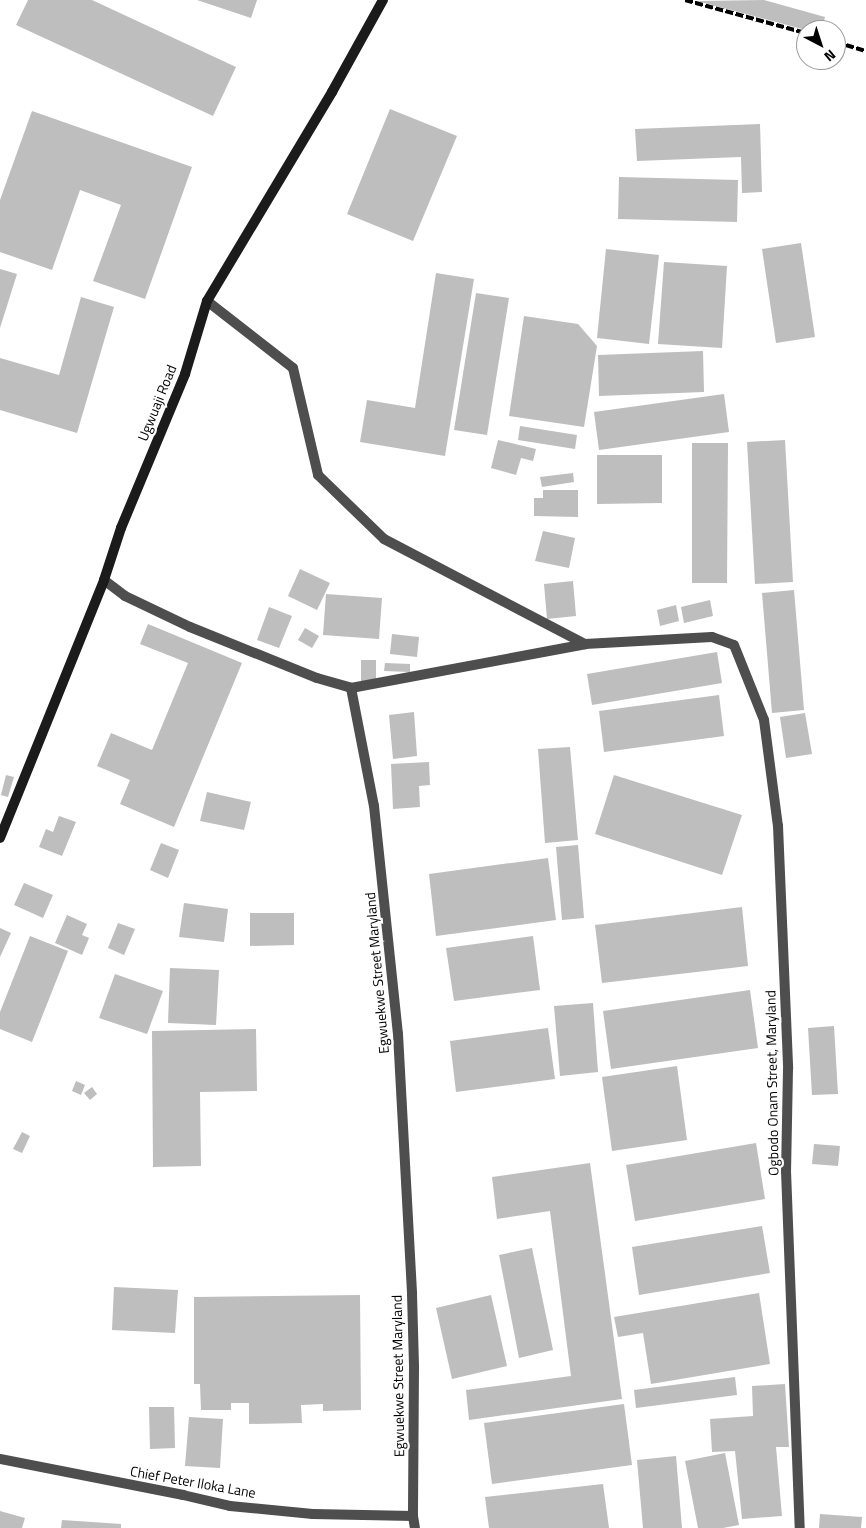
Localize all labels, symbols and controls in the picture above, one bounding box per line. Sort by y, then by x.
north arrow [796,20,846,70]
text: N [820,45,841,67]
street label: Ugwuaji Road [134,362,180,444]
street label: Egwuekwe Street Maryland [362,892,392,1054]
street label: Ogbodo Onam Street, Maryland [762,990,782,1176]
street label: Egwuekwe Street Maryland [388,1295,408,1457]
street label: Chief Peter Iloka Lane [129,1463,257,1501]

